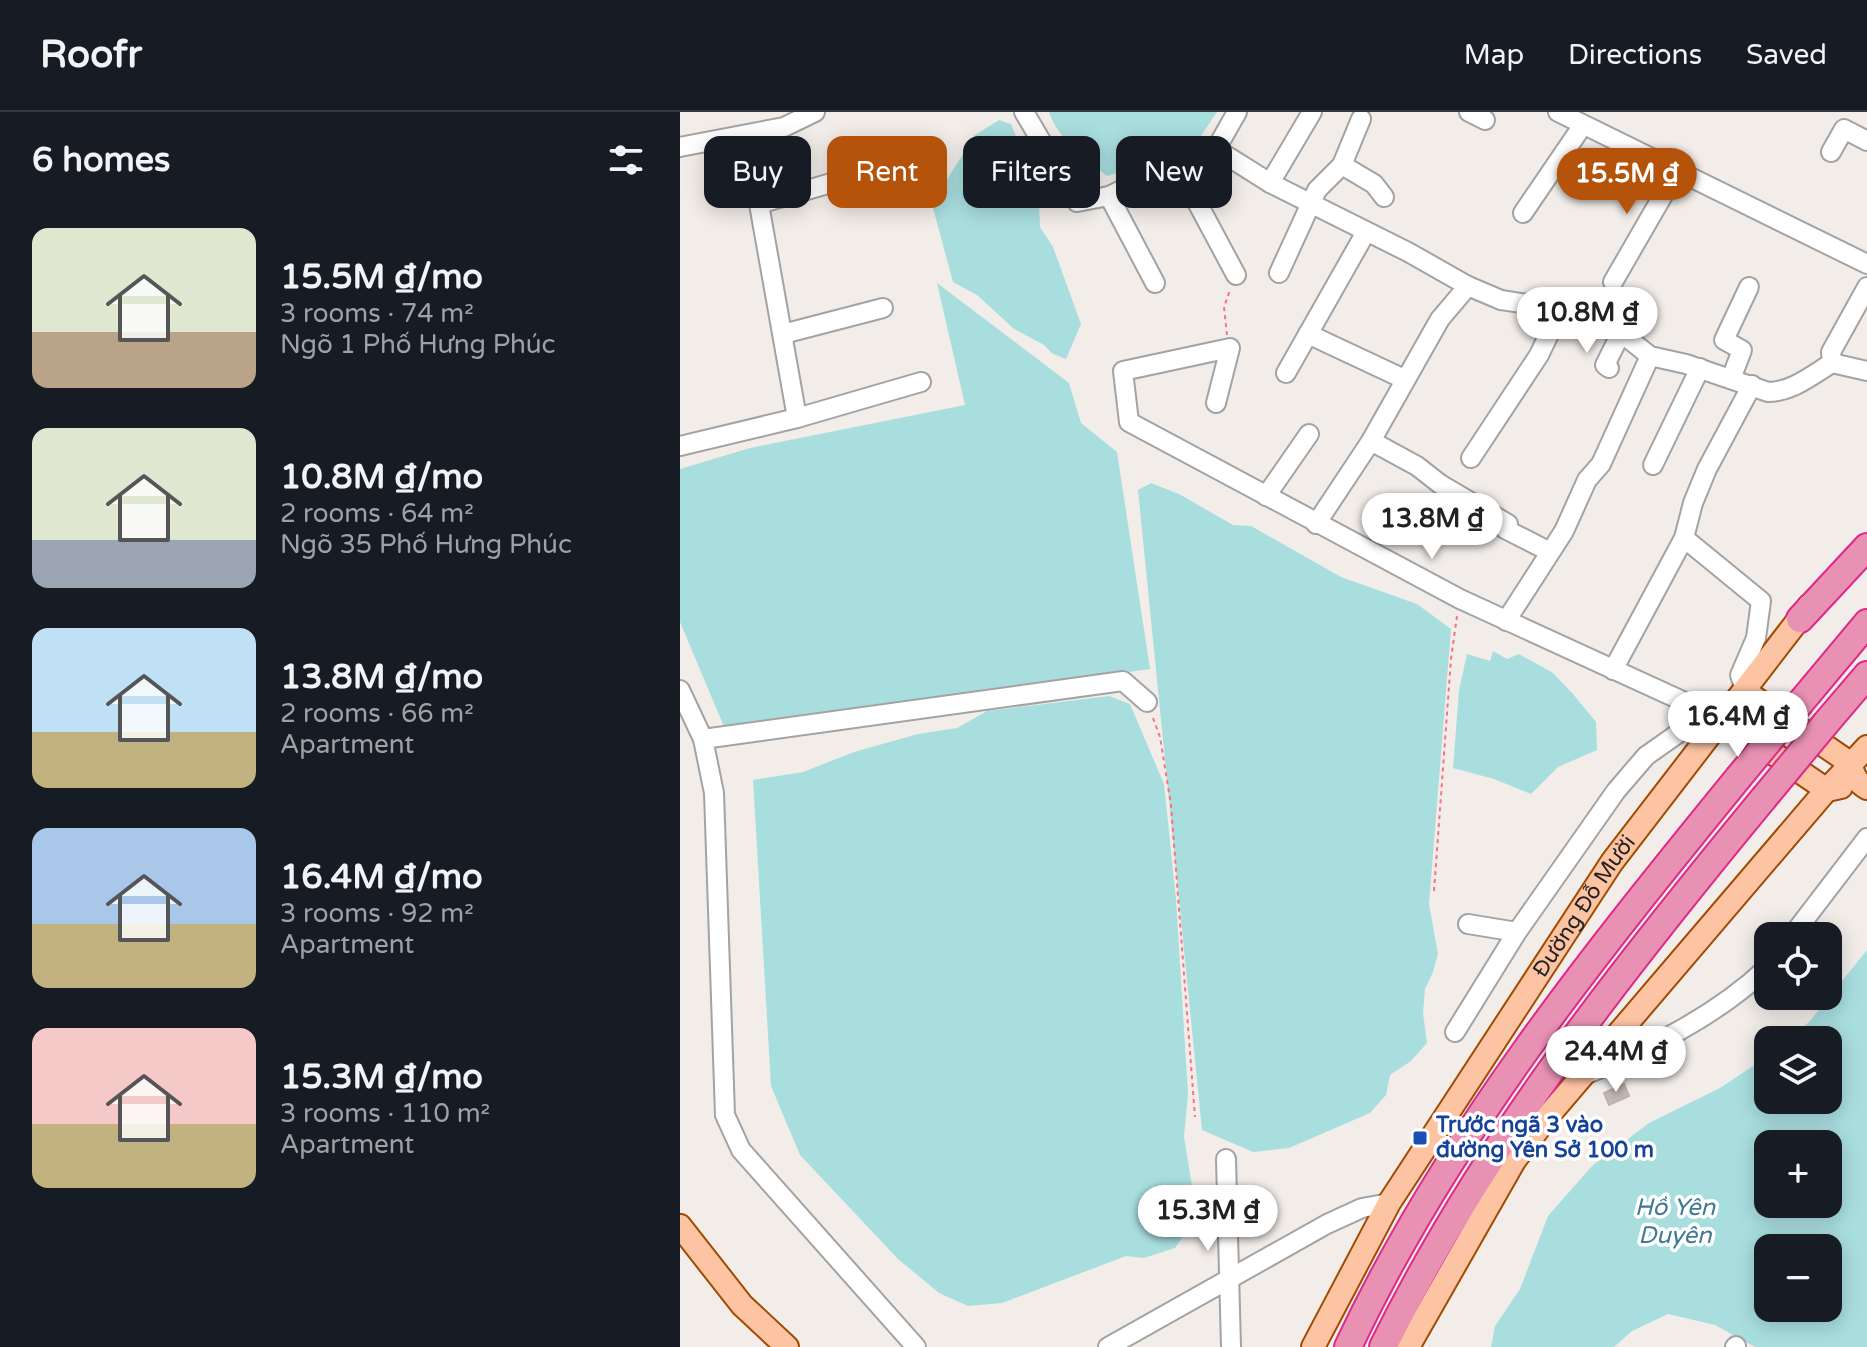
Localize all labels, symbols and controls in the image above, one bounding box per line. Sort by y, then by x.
text: Roofr [40,32,142,78]
text: Map [1464,38,1524,72]
text: Directions [1568,38,1702,72]
text: Saved [1746,38,1827,72]
chip: Buy [704,136,811,208]
chip: Rent [827,136,947,208]
chip: Filters [963,136,1100,208]
chip: New [1116,136,1232,208]
icon: filters [604,138,648,182]
text: 6 homes [32,140,170,181]
pin: 15.5M ₫ [1553,148,1701,216]
text: 15.5M ₫ [1575,158,1679,189]
text: 15.5M ₫/mo [280,257,483,298]
icon: home [96,260,192,356]
pin: 10.8M ₫ [1513,287,1661,355]
text: 10.8M ₫ [1535,297,1639,328]
text: 3 rooms · 74 m² [280,298,474,329]
text: Ngõ 1 Phố Hưng Phúc [280,329,555,360]
text: 10.8M ₫/mo [280,457,483,498]
icon: home [96,460,192,556]
pin: 13.8M ₫ [1358,493,1506,561]
text: 2 rooms · 64 m² [280,498,474,529]
text: 13.8M ₫ [1380,503,1484,534]
text: Ngõ 35 Phố Hưng Phúc [280,529,572,560]
text: 13.8M ₫/mo [280,657,483,698]
icon: home [96,660,192,756]
pin: 16.4M ₫ [1664,691,1812,759]
text: 2 rooms · 66 m² [280,698,474,729]
text: 16.4M ₫ [1686,701,1790,732]
text: Apartment [280,729,414,760]
street label: Đường Đỗ Mười [1527,830,1641,982]
text: 16.4M ₫/mo [280,857,483,898]
icon: home [96,860,192,956]
text: 3 rooms · 92 m² [280,898,474,929]
map controls [1754,922,1842,1322]
button: locate [1754,922,1842,1010]
text: Apartment [280,929,414,960]
pin: 24.4M ₫ [1542,1026,1690,1094]
button: layers [1754,1026,1842,1114]
text: 24.4M ₫ [1564,1036,1668,1067]
text: 15.3M ₫/mo [280,1057,483,1098]
icon: home [96,1060,192,1156]
text: 3 rooms · 110 m² [280,1098,490,1129]
place label: Trước ngã 3 vào đường Yên Sở 100 m [1435,1112,1654,1163]
text: Apartment [280,1129,414,1160]
marker: Trước ngã 3 vào đường Yên Sở 100 m [1411,1129,1429,1147]
button: + [1754,1130,1842,1218]
pin: 15.3M ₫ [1134,1185,1282,1253]
water label: Hồ Yên Duyên [1635,1193,1717,1250]
text: 15.3M ₫ [1156,1195,1260,1226]
button: − [1754,1234,1842,1322]

